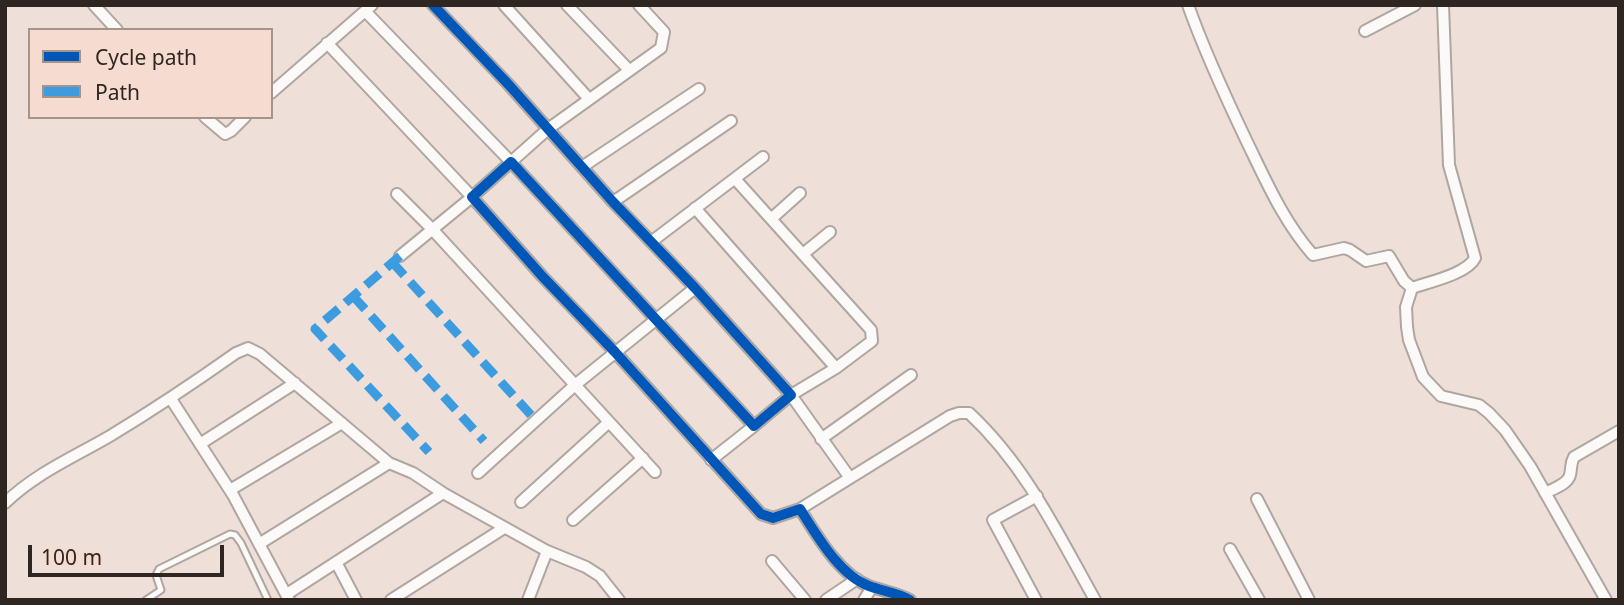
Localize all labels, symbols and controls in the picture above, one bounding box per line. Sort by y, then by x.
legend [28,28,273,119]
text: Cycle path [95,43,197,71]
text: Path [95,78,140,106]
scale bar [32,532,228,576]
text: 100 m [41,543,102,571]

